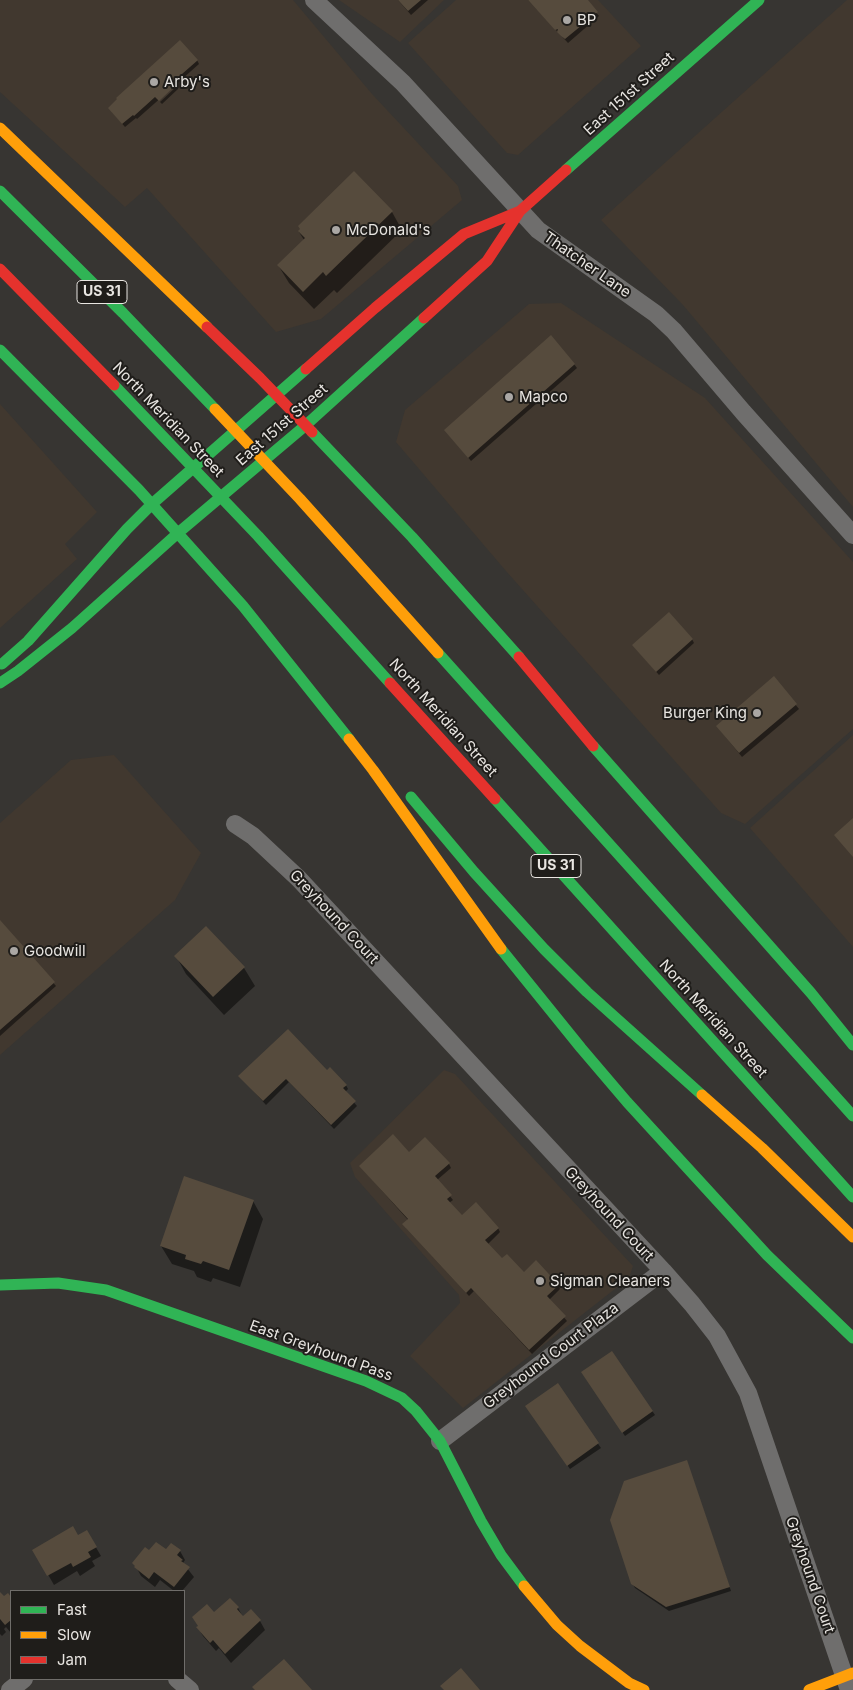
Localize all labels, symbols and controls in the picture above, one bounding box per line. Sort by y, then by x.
place label: BP [577,11,596,29]
marker: BP [561,14,573,26]
street label: East 151st Street [580,49,678,139]
place label: Arby's [164,73,210,91]
marker: Arby's [148,76,160,88]
place label: McDonald's [346,221,430,239]
marker: McDonald's [330,224,342,236]
street label: Thatcher Lane [540,228,634,302]
road number: US 31 [77,280,127,304]
street label: North Meridian Street [109,359,227,481]
street label: East 151st Street [233,380,331,470]
place label: Mapco [519,388,568,406]
marker: Mapco [503,391,515,403]
street label: North Meridian Street [385,655,501,781]
place label: Burger King [663,704,747,722]
marker: Burger King [751,707,763,719]
road number: US 31 [531,854,581,878]
street label: Greyhound Court [286,866,382,968]
place label: Goodwill [24,942,86,960]
marker: Goodwill [8,945,20,957]
street label: North Meridian Street [655,956,771,1082]
street label: Greyhound Court [561,1163,657,1265]
place label: Sigman Cleaners [550,1272,670,1290]
marker: Sigman Cleaners [534,1275,546,1287]
street label: Greyhound Court Plaza [480,1299,622,1413]
street label: East Greyhound Pass [247,1317,395,1385]
street label: Greyhound Court [782,1514,838,1636]
legend [10,1590,185,1680]
text: Fast [57,1600,87,1619]
text: Slow [57,1625,91,1644]
text: Jam [57,1650,87,1669]

